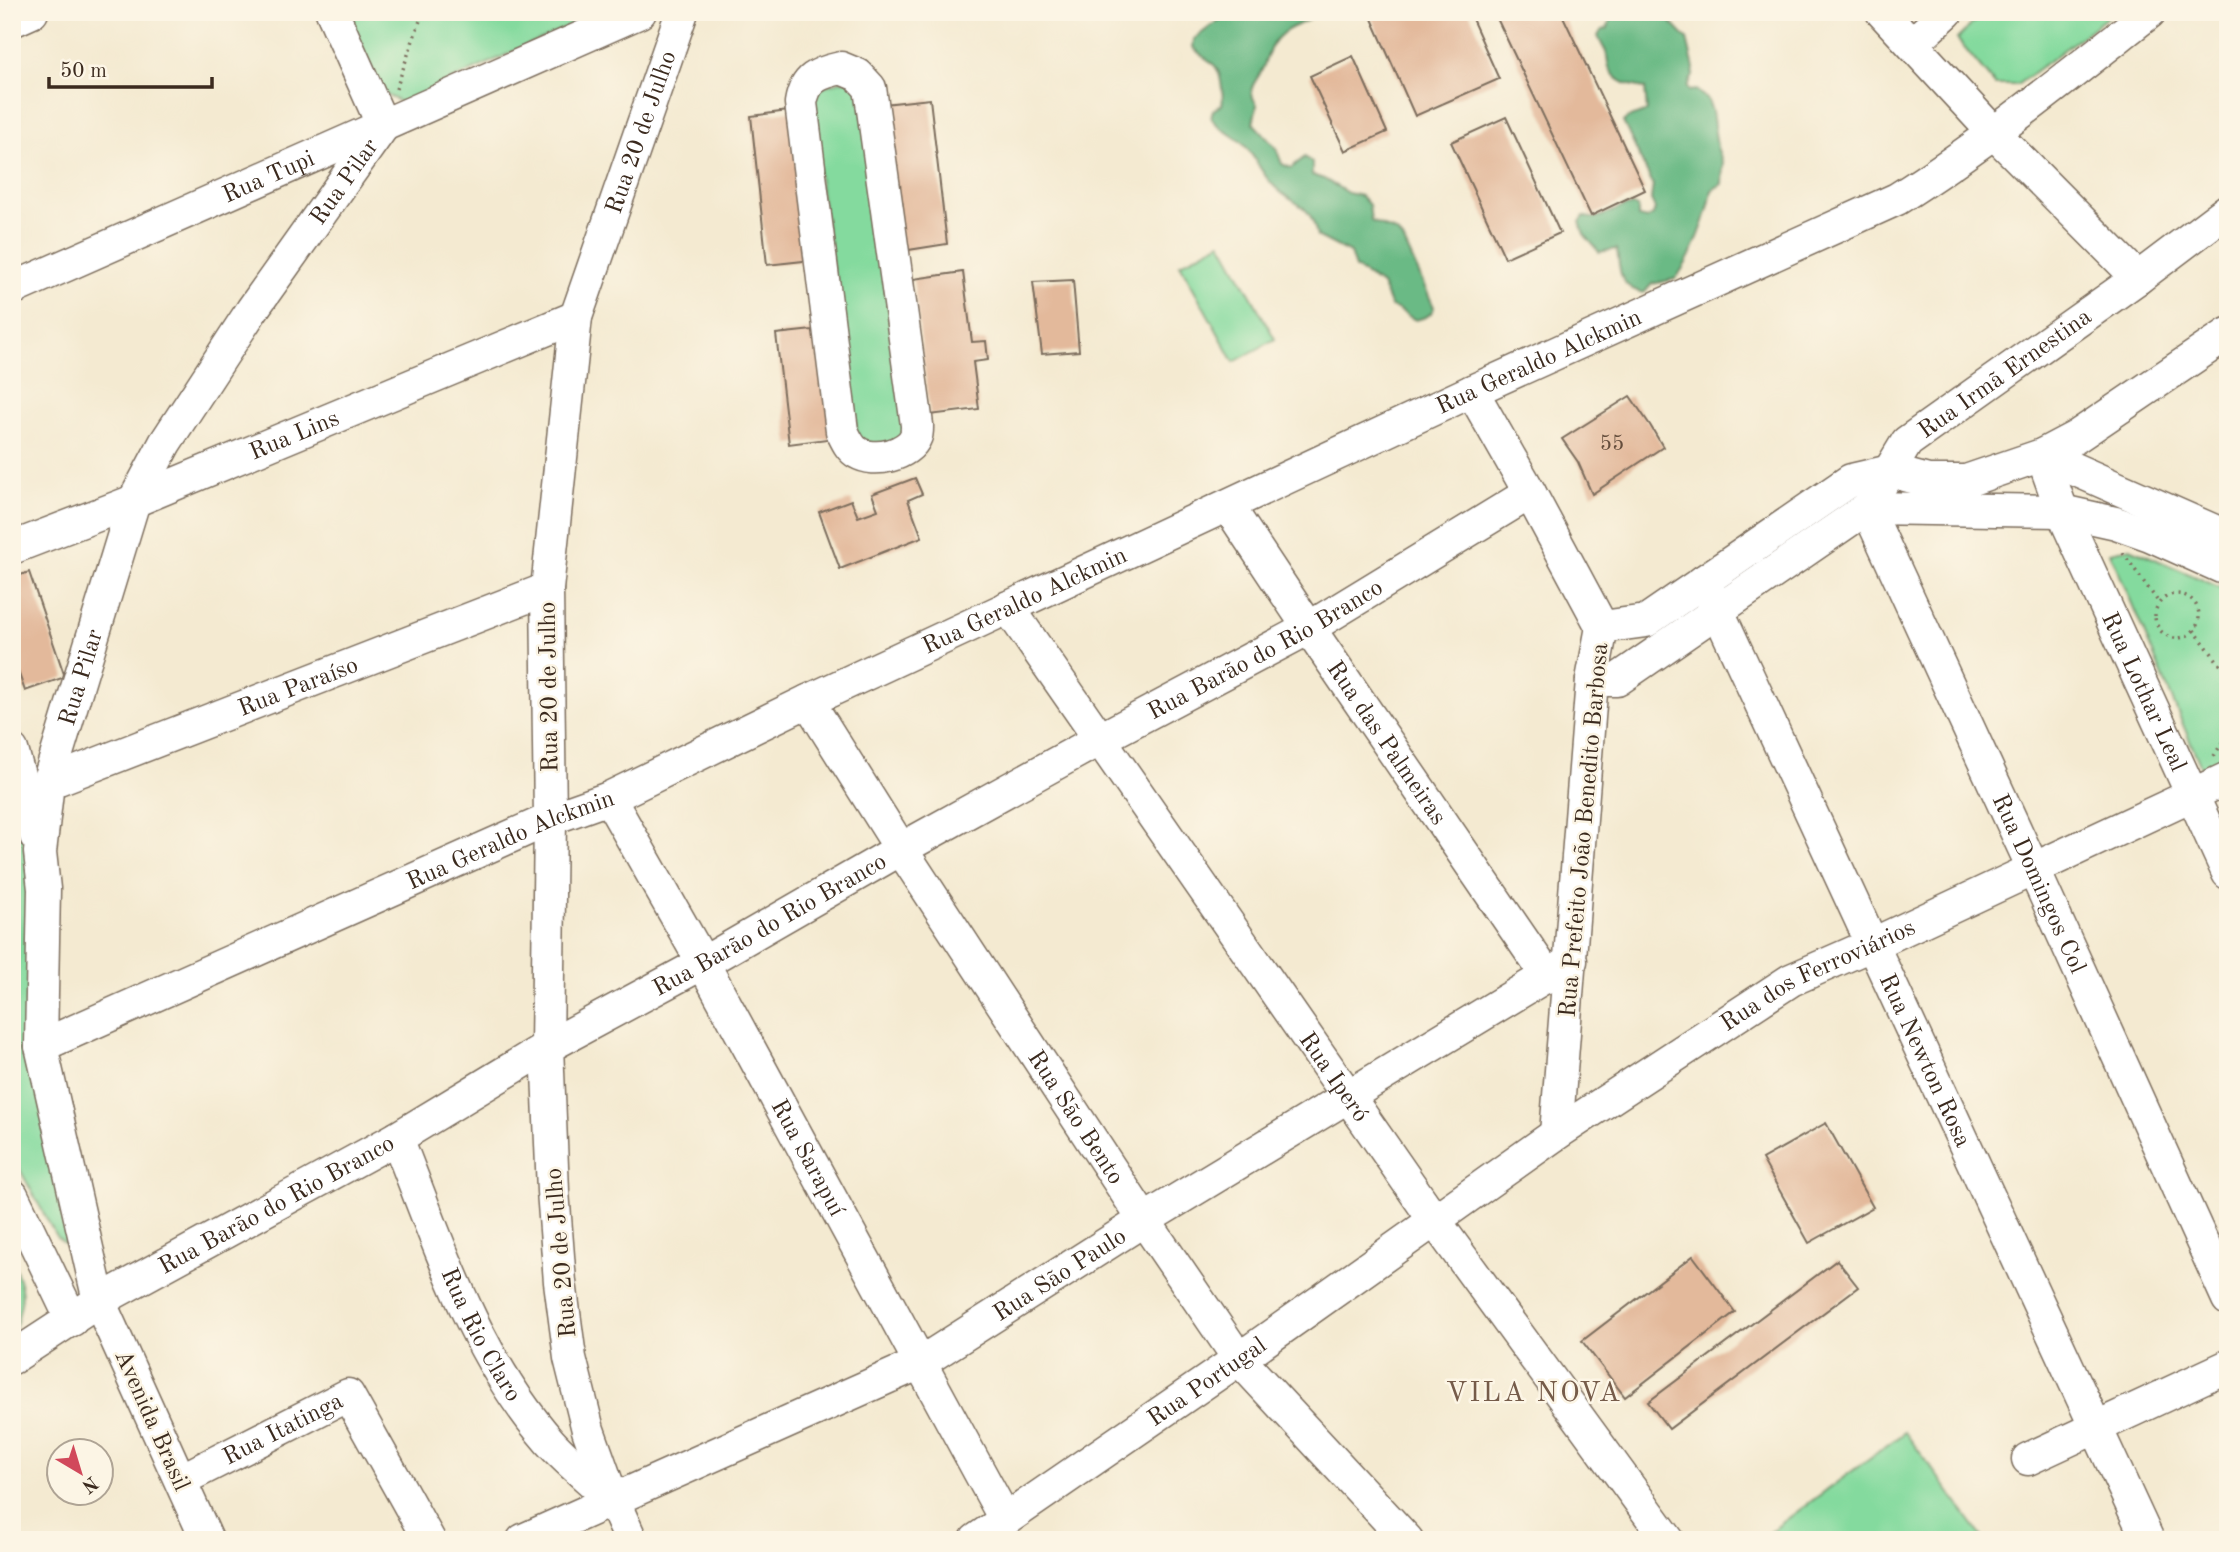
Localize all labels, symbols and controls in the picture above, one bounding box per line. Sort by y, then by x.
scale bar [49,46,212,90]
street label: Rua 20 de Julho [603,48,682,217]
text: 50 m [60,61,107,82]
street label: Rua Pilar [307,135,384,230]
street label: Rua Tupi [220,147,318,208]
street label: Rua Irmã Ernestina [1915,305,2097,444]
street label: Rua Geraldo Alckmin [1433,306,1646,420]
street label: Rua Lins [246,407,343,466]
house number: 55 [1600,434,1624,455]
street label: Rua Geraldo Alckmin [919,544,1131,660]
street label: Rua Barão do Rio Branco [1144,576,1388,725]
street label: Rua 20 de Julho [537,601,563,772]
street label: Rua Lothar Leal [2096,609,2190,775]
street label: Rua Pilar [56,627,108,729]
street label: Rua Prefeito João Benedito Barbosa [1557,642,1613,1018]
street label: Rua Paraíso [235,654,362,722]
street label: Rua das Palmeiras [1321,657,1450,830]
street label: Rua Geraldo Alckmin [404,787,618,895]
street label: Rua Domingos Col [1987,791,2089,977]
street label: Rua Barão do Rio Branco [649,850,891,1002]
street label: Rua dos Ferroviários [1717,916,1919,1037]
street label: Rua Newton Rosa [1874,971,1974,1152]
street label: Rua Iperó [1294,1028,1372,1127]
street label: Rua São Bento [1022,1047,1127,1189]
street label: Rua Sarapuí [765,1096,848,1221]
street label: Rua Barão do Rio Branco [155,1132,399,1280]
street label: Rua 20 de Julho [543,1167,581,1339]
street label: Rua São Paulo [990,1225,1131,1327]
street label: Rua Rio Claro [435,1265,525,1407]
street label: Rua Portugal [1144,1334,1271,1432]
street label: Avenida Brasil [109,1347,193,1495]
district label: VILA NOVA [1446,1380,1622,1408]
street label: Rua Itatinga [220,1390,347,1470]
north arrow [46,1436,116,1506]
text: N [77,1471,101,1496]

